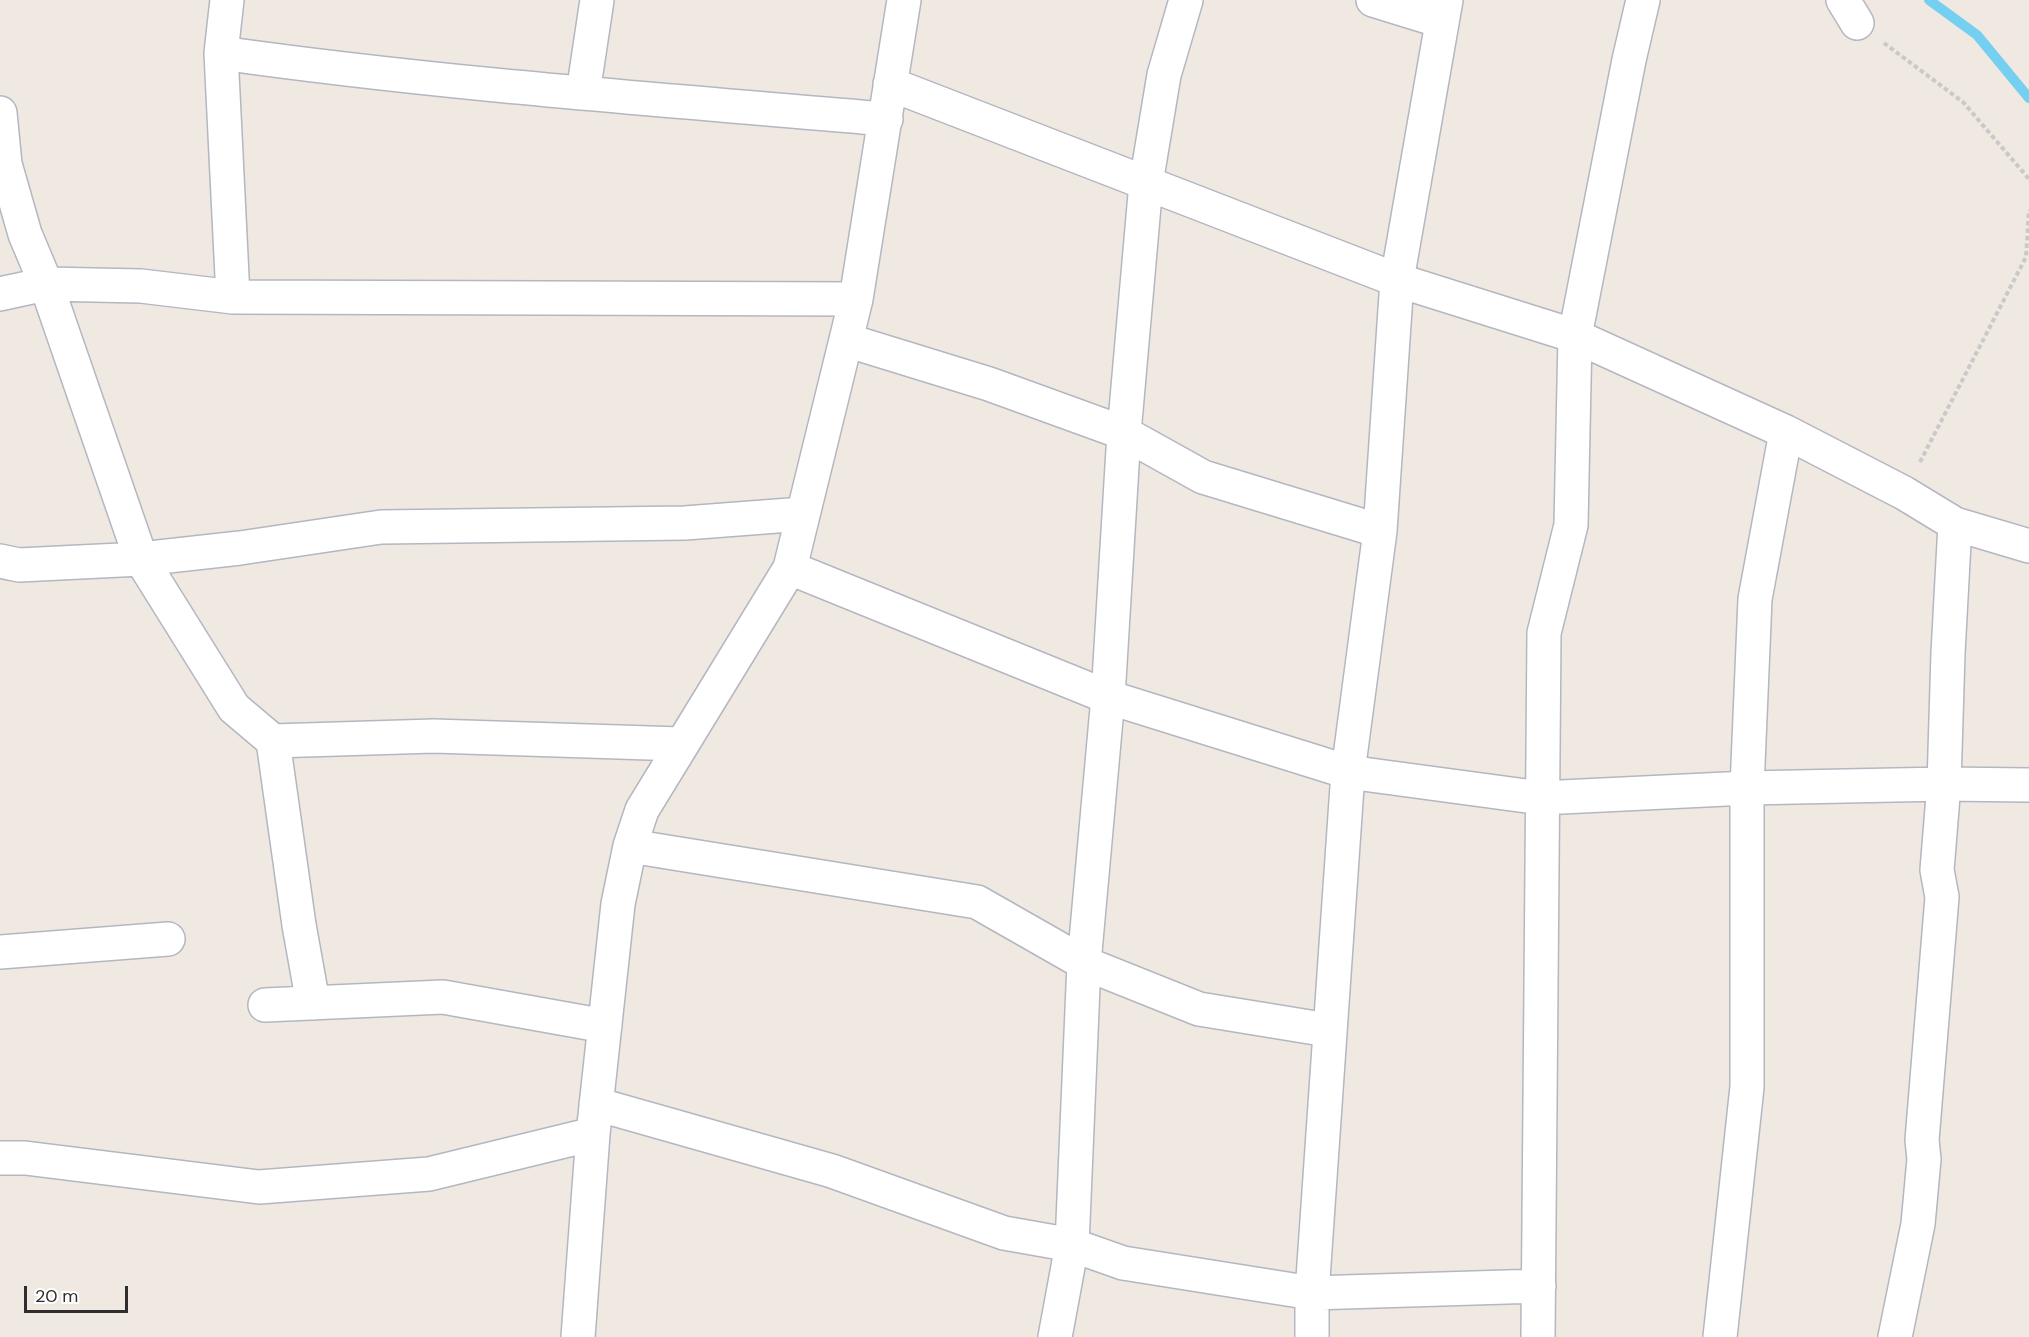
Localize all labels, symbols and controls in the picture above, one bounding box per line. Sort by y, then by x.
scale bar [27,1274,130,1312]
text: 20 m [35,1284,78,1308]

